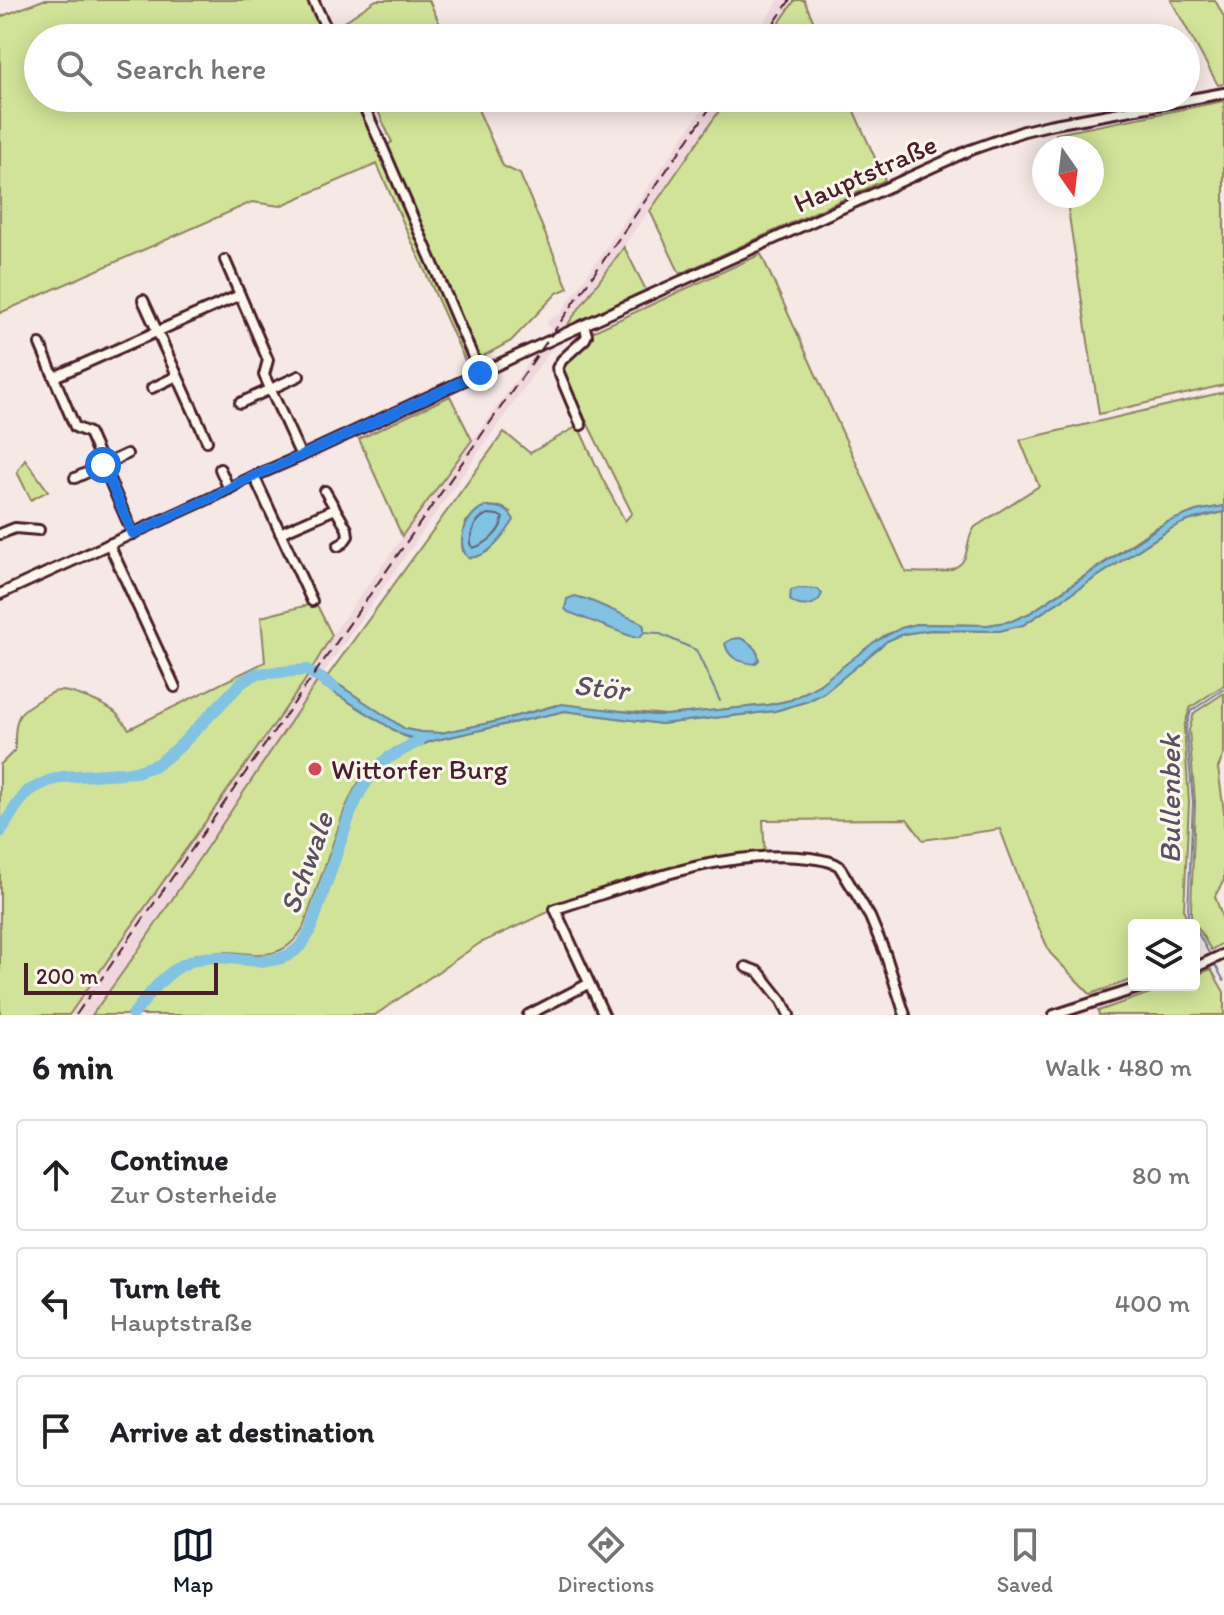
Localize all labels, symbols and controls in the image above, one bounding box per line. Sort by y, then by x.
search box [24,24,1200,112]
icon: search [52,46,96,90]
text: Search here [116,50,266,87]
street label: Hauptstraße [788,126,942,220]
north arrow [1032,136,1104,208]
route end [462,355,498,391]
route start [85,447,121,483]
water label: Stör [572,666,634,709]
water label: Bullenbek [1151,733,1188,864]
place label: Wittorfer Burg [331,752,509,786]
marker: Wittorfer Burg [306,760,324,778]
water label: Schwale [271,806,342,919]
map controls [1128,919,1200,991]
button: layers [1128,919,1200,991]
scale bar [24,959,218,995]
text: 200 m [36,963,98,990]
text: 6 min [32,1047,113,1088]
text: Walk · 480 m [1045,1051,1192,1083]
text: Continue [110,1141,229,1178]
icon: ahead [34,1153,78,1197]
text: 80 m [1132,1159,1190,1191]
text: Zur Osterheide [110,1178,277,1210]
text: Turn left [110,1269,221,1306]
icon: left [34,1281,78,1325]
text: 400 m [1115,1287,1190,1319]
text: Hauptstraße [110,1306,252,1338]
icon: arrive [34,1409,78,1453]
text: Arrive at destination [110,1413,374,1450]
tab: Map [171,1523,215,1598]
tab: Directions [558,1523,654,1598]
tab: Saved [997,1523,1053,1598]

